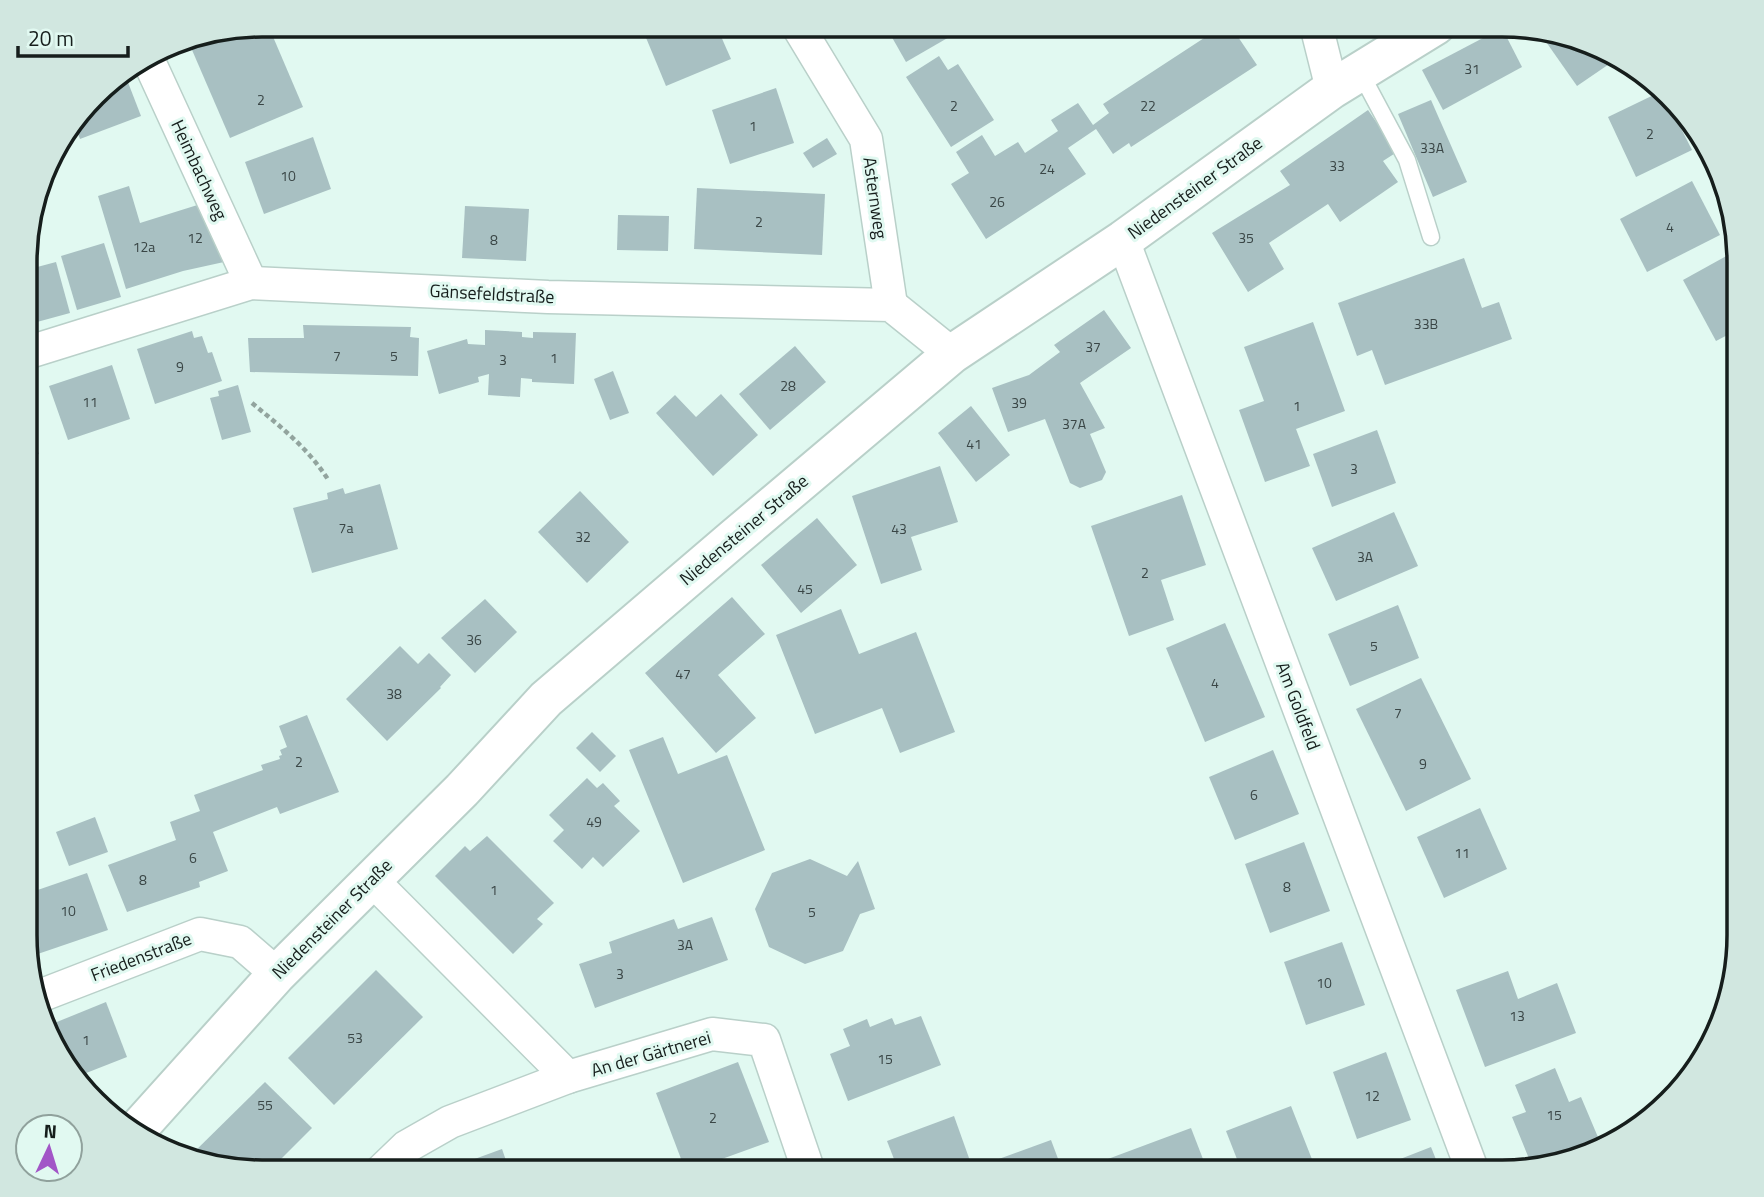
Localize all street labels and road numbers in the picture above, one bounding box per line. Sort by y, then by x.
street label: Heimbachweg [164,115,235,224]
street label: Niedensteiner Straße [1122,129,1268,246]
street label: Asternweg [856,155,895,241]
street label: Gänsefeldstraße [429,277,555,310]
street label: Niedensteiner Straße [673,468,814,592]
street label: Am Goldfeld [1269,658,1328,754]
street label: Niedensteiner Straße [265,852,398,985]
street label: Friedenstraße [87,925,195,988]
street label: An der Gärtnerei [588,1024,714,1084]

